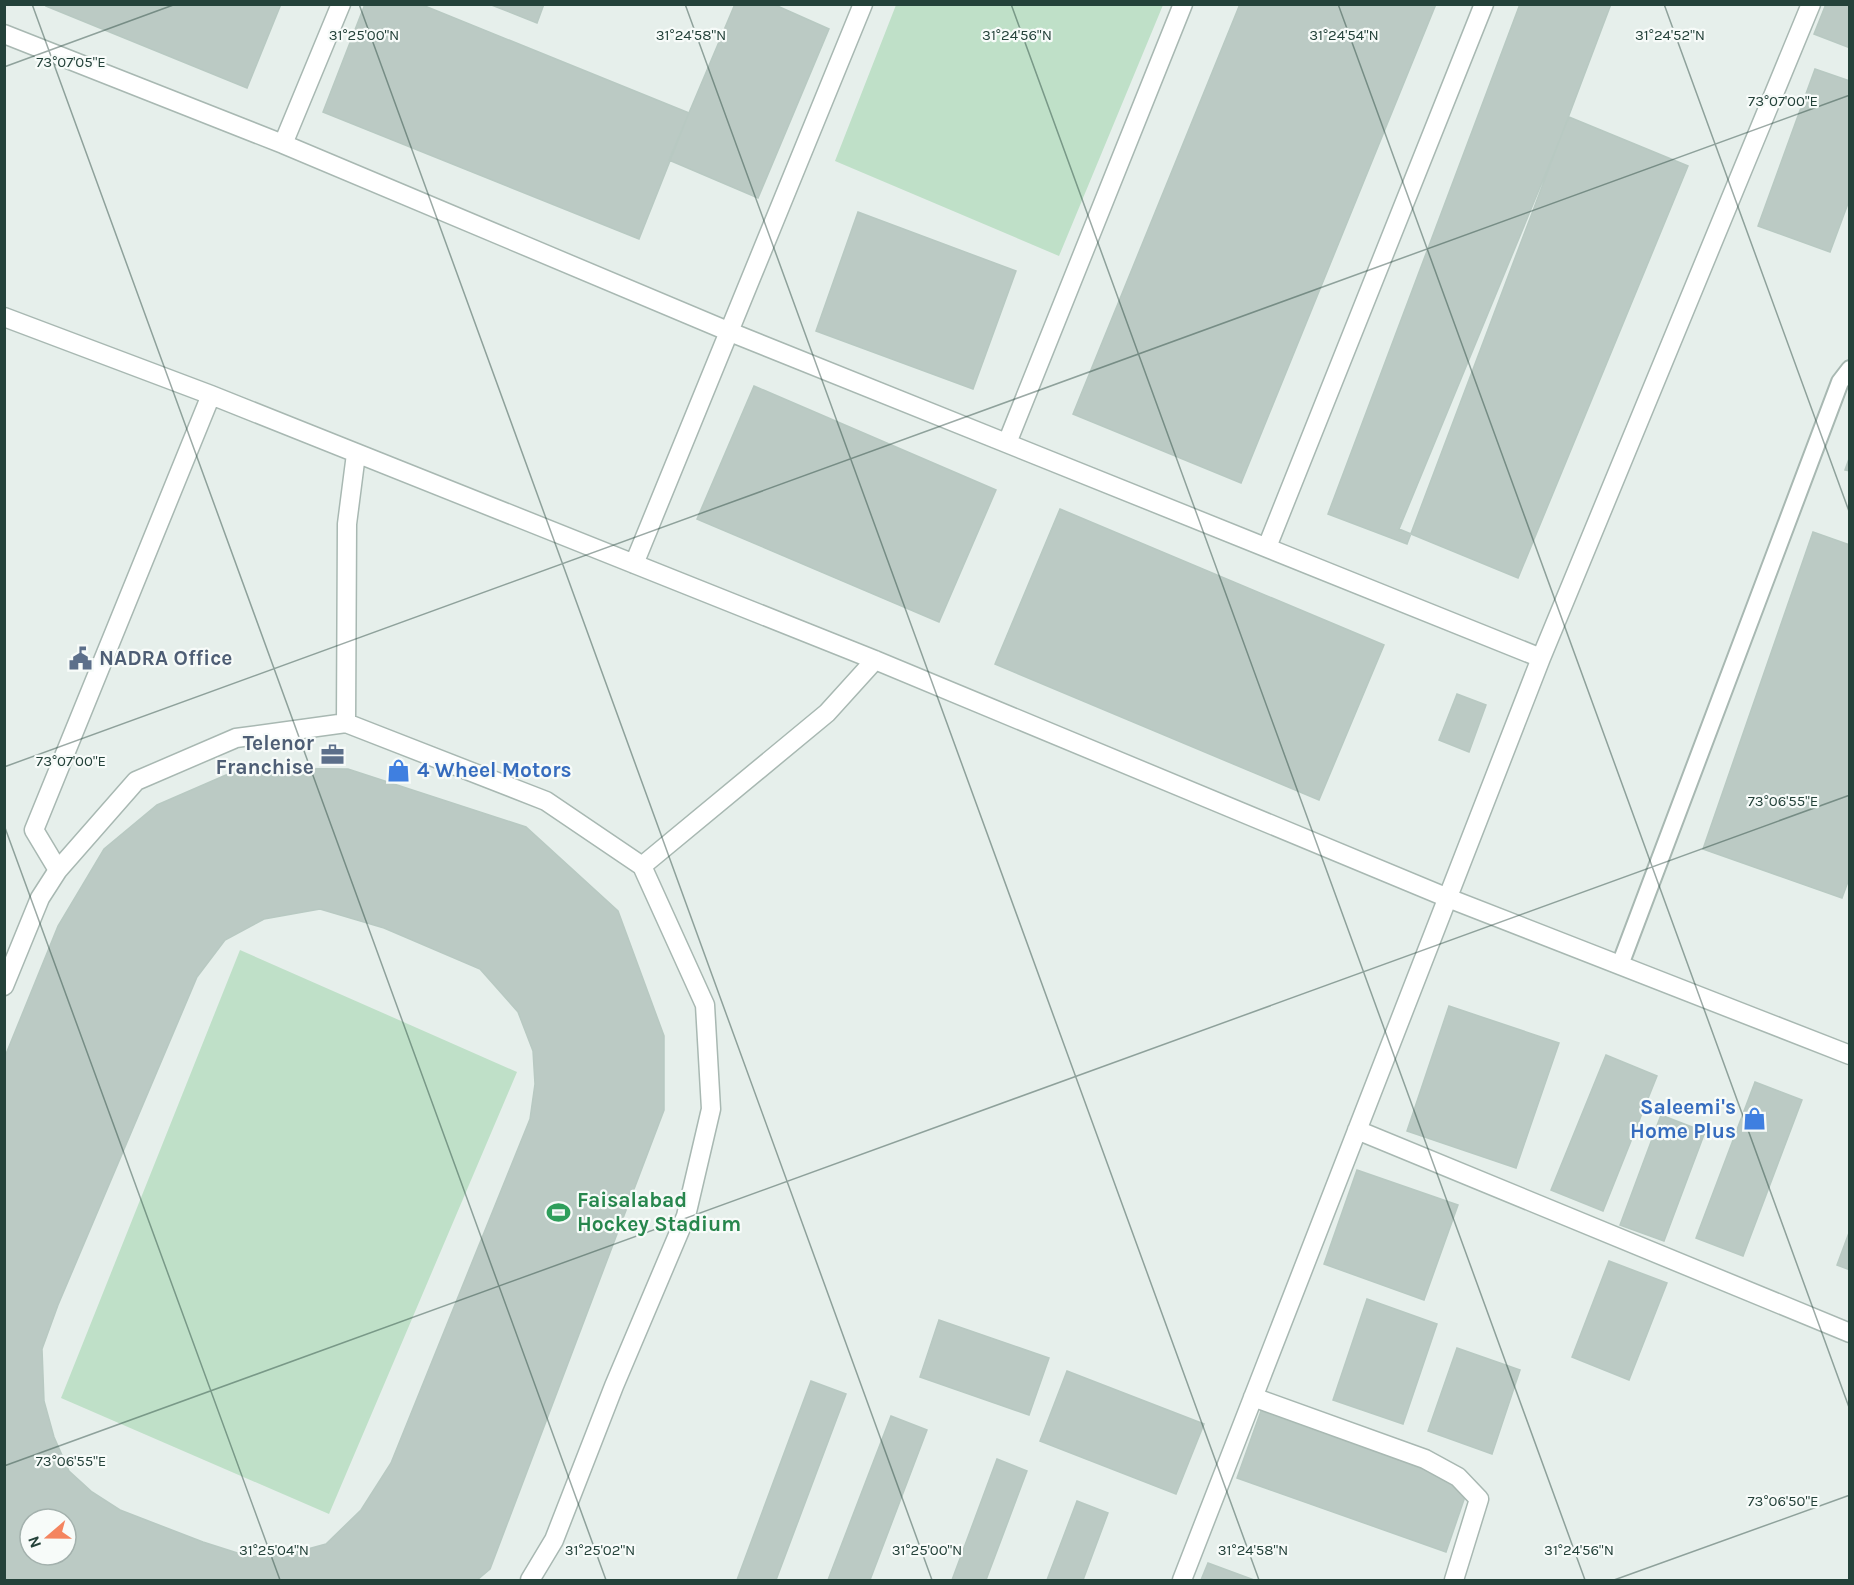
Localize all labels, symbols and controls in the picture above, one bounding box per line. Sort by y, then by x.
text: 31°25'00"N [329,26,399,44]
text: 31°24'58"N [656,26,726,44]
text: 31°24'56"N [982,26,1052,44]
text: 31°24'54"N [1309,26,1379,44]
text: 31°24'52"N [1635,26,1705,44]
text: 73°07'05"E [36,53,106,71]
text: 73°07'00"E [1748,92,1818,110]
public building icon: NADRA Office [68,645,94,671]
place label: NADRA Office [99,646,233,670]
place label: Telenor Franchise [216,731,315,779]
office icon: Telenor Franchise [319,742,345,768]
text: 73°07'00"E [36,752,106,770]
shop icon: 4 Wheel Motors [386,757,412,783]
place label: 4 Wheel Motors [417,758,571,782]
text: 73°06'55"E [1748,792,1818,810]
place label: Saleemi's Home Plus [1630,1095,1736,1143]
shop icon: Saleemi's Home Plus [1741,1106,1767,1132]
place label: Faisalabad Hockey Stadium [577,1188,741,1236]
sports icon: Faisalabad Hockey Stadium [546,1199,572,1225]
text: 73°06'55"E [36,1452,106,1470]
text: 73°06'50"E [1748,1492,1818,1510]
north arrow [18,1507,78,1567]
text: N [23,1533,45,1551]
text: 31°25'04"N [239,1541,309,1559]
text: 31°25'02"N [565,1541,635,1559]
text: 31°25'00"N [892,1541,962,1559]
text: 31°24'58"N [1218,1541,1288,1559]
text: 31°24'56"N [1544,1541,1614,1559]

